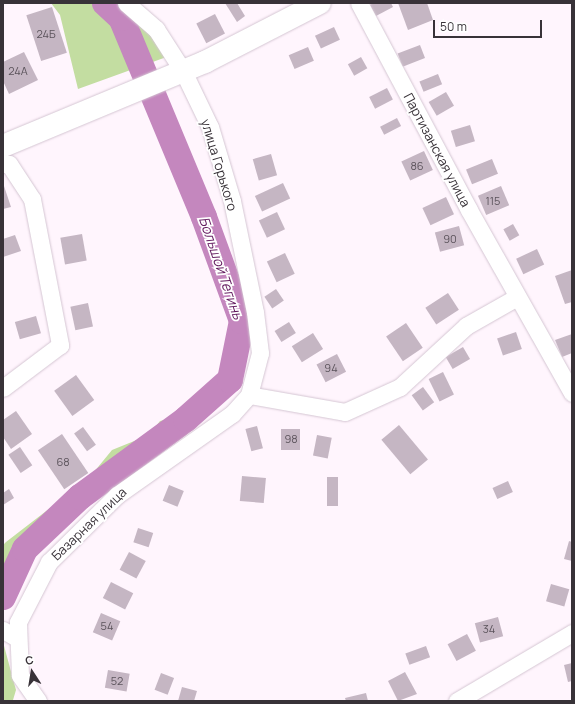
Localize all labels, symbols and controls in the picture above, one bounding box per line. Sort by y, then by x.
scale bar [435,12,544,38]
text: 50 m [440,18,467,35]
house number: 24Б [36,27,56,41]
house number: 24А [8,64,28,78]
street label: Партизанская улица [400,90,474,210]
street label: улица Горького [198,117,240,213]
house number: 86 [410,159,424,173]
house number: 115 [486,194,500,208]
water label: Большой Тегинь [196,214,246,322]
house number: 90 [443,232,457,246]
house number: 94 [324,361,338,375]
house number: 98 [284,432,298,446]
house number: 68 [56,455,70,469]
street label: Базарная улица [48,484,130,564]
house number: 54 [101,619,113,633]
house number: 34 [483,622,495,636]
north arrow [12,652,52,692]
text: С [24,652,35,668]
house number: 52 [111,674,123,688]

